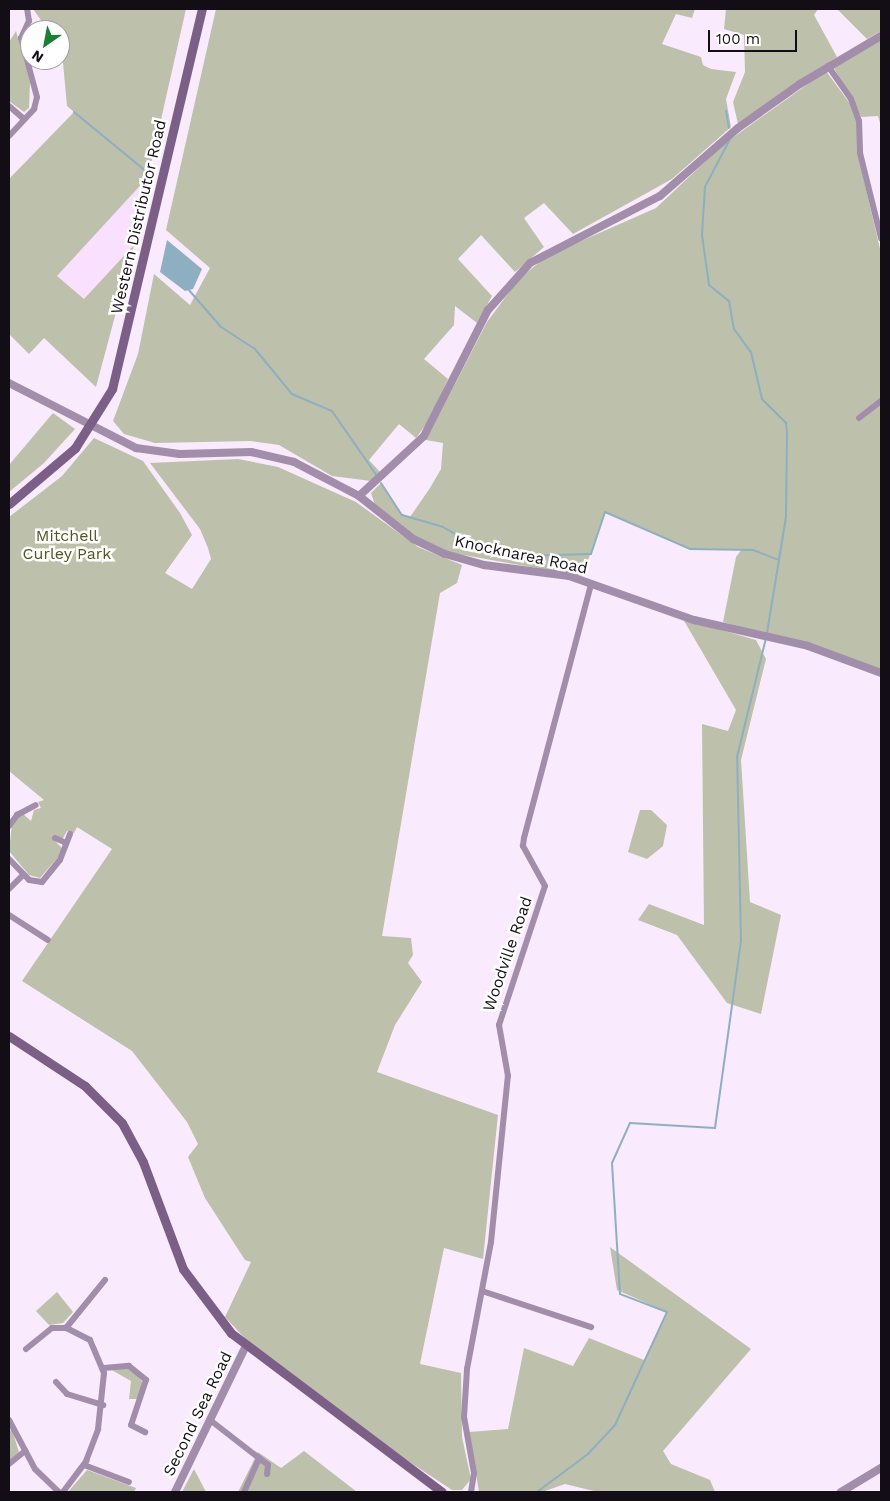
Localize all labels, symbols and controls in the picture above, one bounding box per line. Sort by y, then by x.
north arrow [20,20,70,70]
scale bar [710,20,799,52]
text: 100 m [716,30,760,48]
text: N [29,47,46,66]
street label: Western Distributor Road [107,118,171,316]
park label: Mitchell Curley Park [22,526,112,564]
street label: Knocknarea Road [452,531,590,579]
street label: Woodville Road [479,894,537,1014]
street label: Second Sea Road [159,1348,237,1480]

